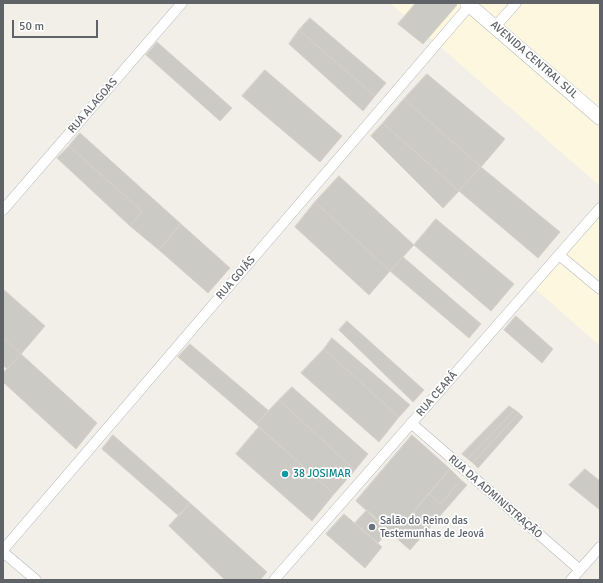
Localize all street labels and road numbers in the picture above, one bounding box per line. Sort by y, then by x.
street label: AVENIDA CENTRAL SUL [487,18,581,102]
street label: RUA ALAGOAS [65,76,121,136]
street label: RUA GOIÁS [214,254,258,302]
street label: RUA CEARÁ [414,369,460,419]
street label: RUA DA ADMINISTRAÇÃO [445,453,545,541]

